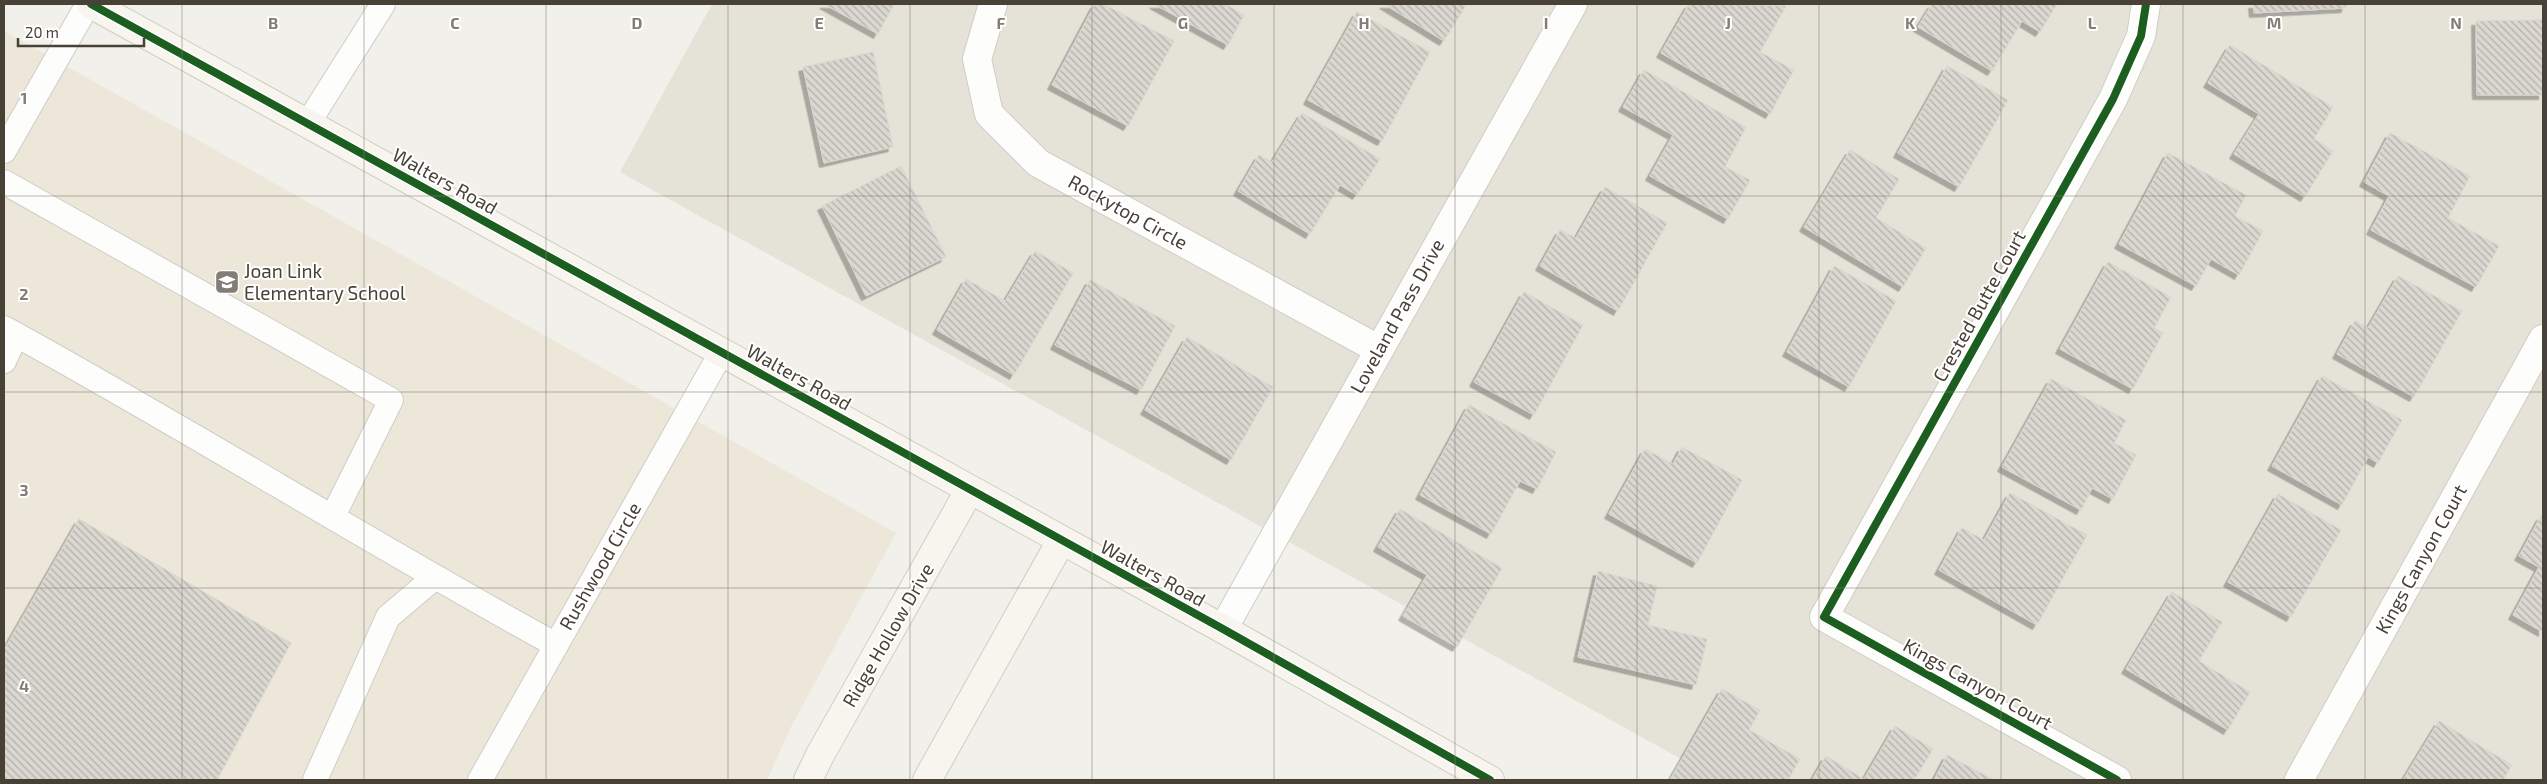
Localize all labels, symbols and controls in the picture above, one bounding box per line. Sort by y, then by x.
text: B [268,13,278,32]
text: C [450,13,460,32]
text: D [632,13,643,32]
text: E [814,13,824,32]
text: F [997,13,1006,32]
text: G [1178,13,1188,32]
text: H [1358,13,1370,32]
text: I [1544,13,1548,32]
text: J [1725,13,1731,32]
text: K [1905,13,1916,32]
text: L [2088,13,2097,32]
text: M [2267,13,2281,32]
text: N [2450,13,2462,32]
scale bar [18,15,144,47]
text: 20 m [25,23,59,41]
text: 1 [21,88,27,107]
street label: Walters Road [389,142,502,219]
street label: Rockytop Circle [1065,169,1192,254]
street label: Crested Butte Court [1927,226,2030,385]
street label: Loveland Pass Drive [1345,235,1449,397]
place label: Joan Link Elementary School [244,259,406,304]
school or university icon: Joan Link Elementary School [214,269,240,295]
text: 2 [19,284,29,303]
street label: Walters Road [743,338,856,415]
text: 3 [19,480,29,499]
street label: Kings Canyon Court [2370,480,2471,637]
street label: Rushwood Circle [554,498,645,634]
street label: Walters Road [1097,534,1210,611]
street label: Ridge Hollow Drive [837,559,938,711]
street label: Kings Canyon Court [1900,633,2057,734]
text: 4 [19,676,29,695]

